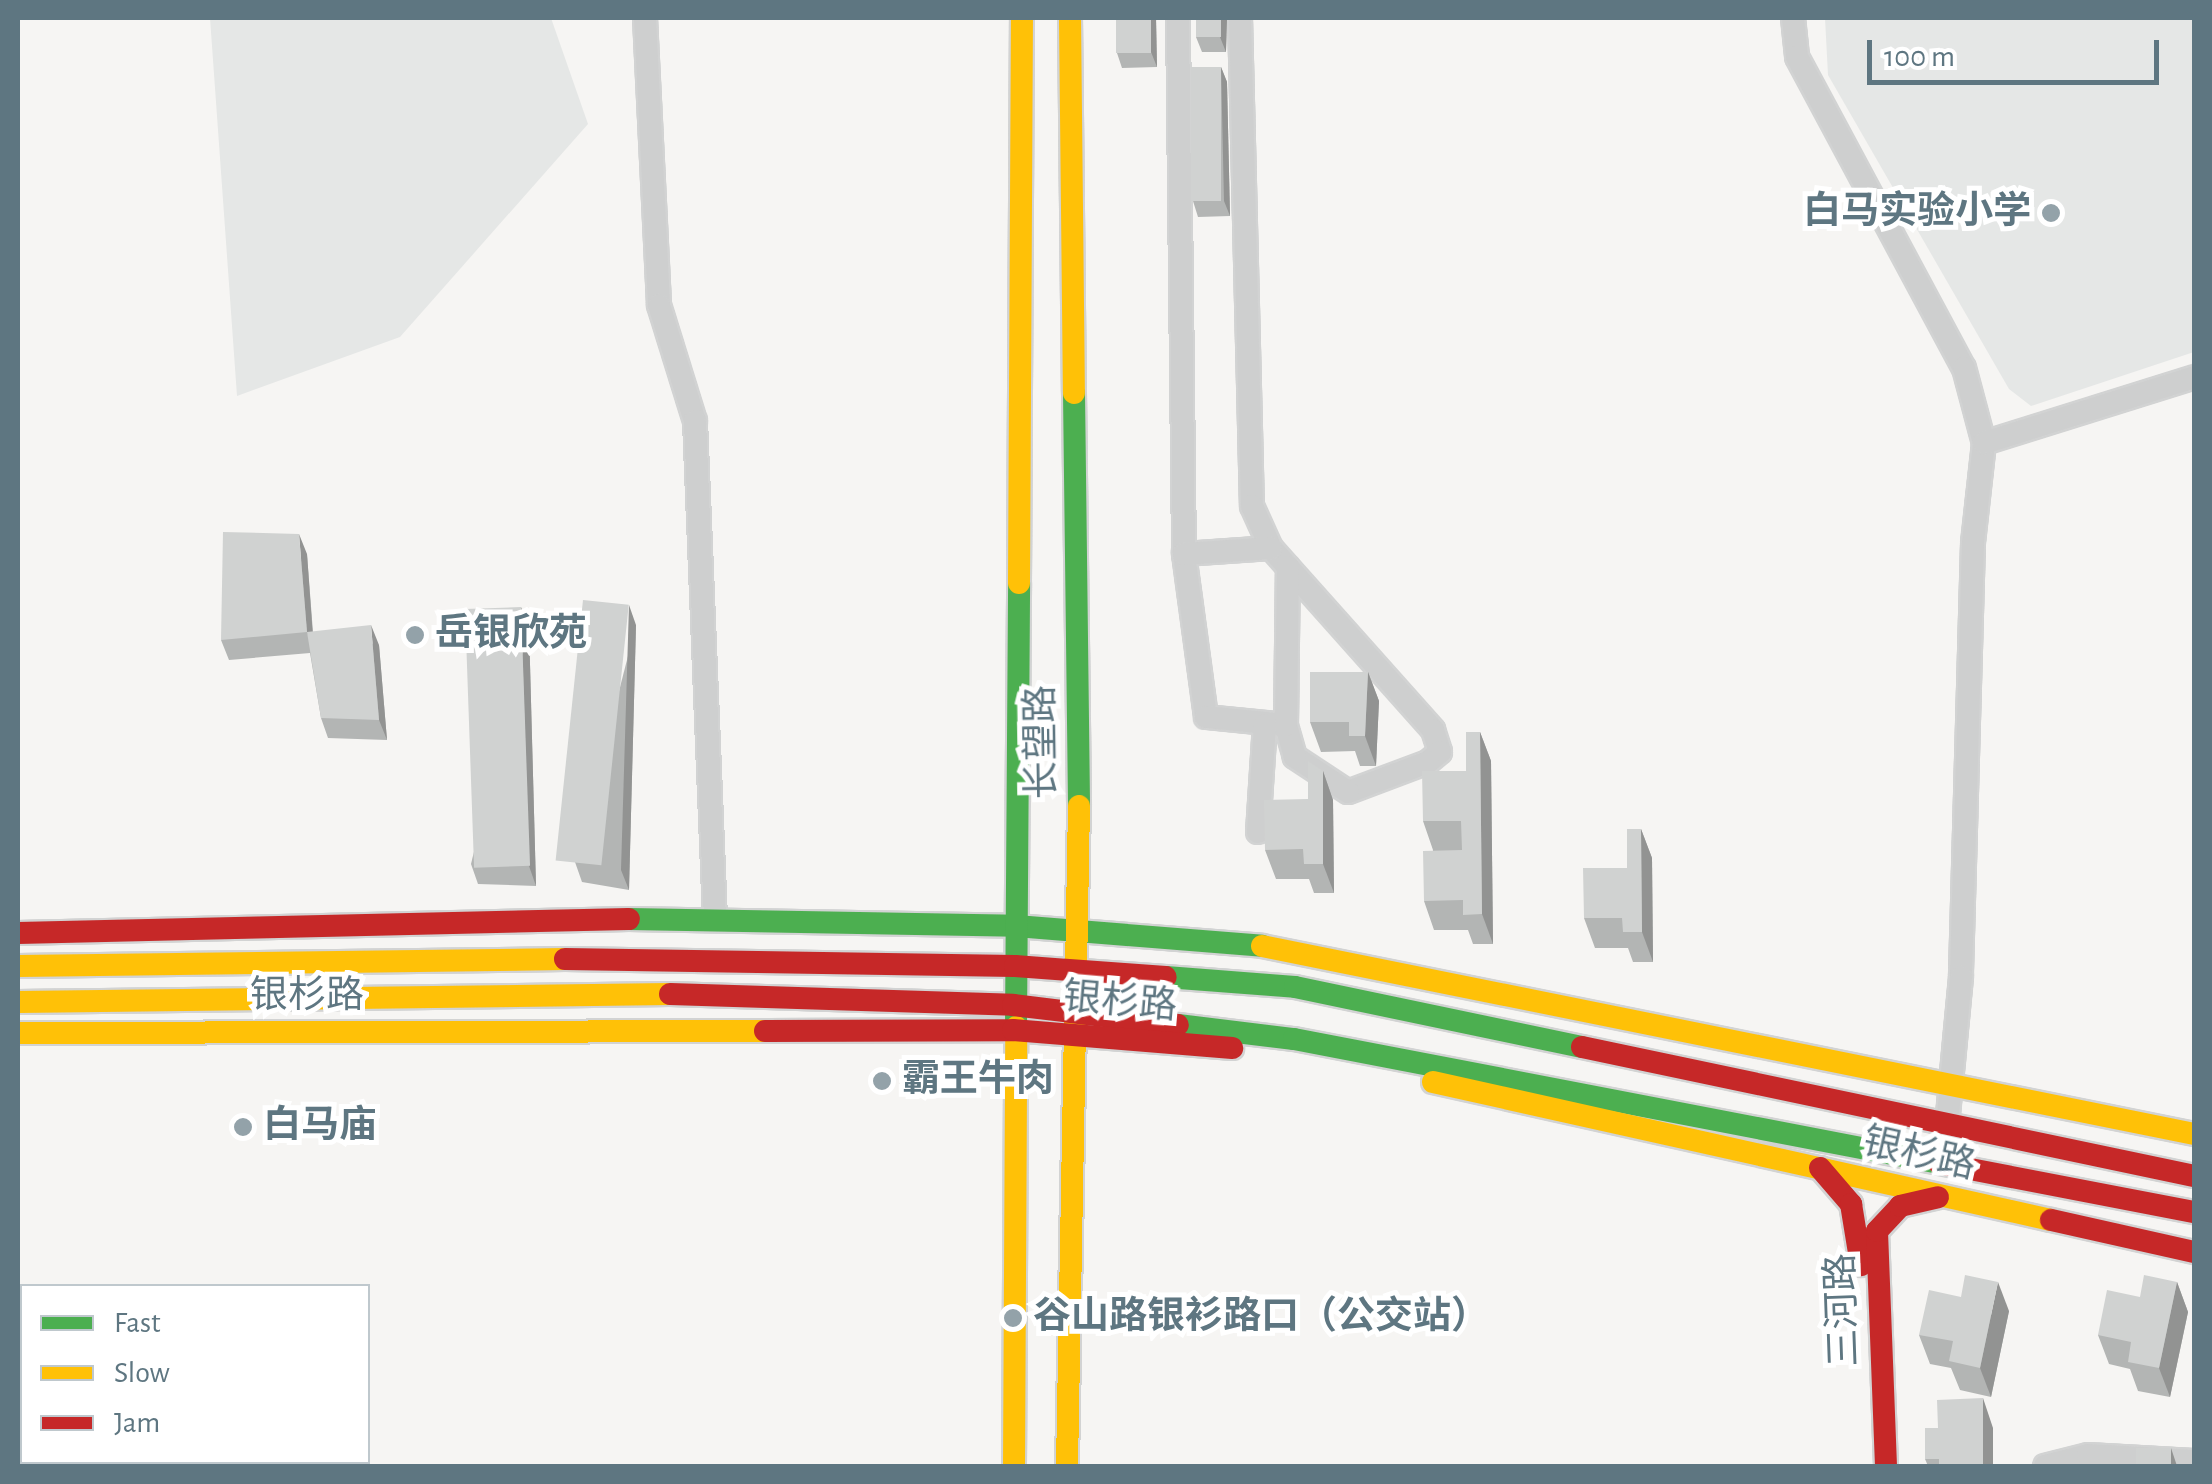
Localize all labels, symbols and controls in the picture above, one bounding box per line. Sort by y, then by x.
scale bar [1872,20,2164,82]
text: 100 m [1884,42,1955,72]
place label: 白马实验小学 [1803,190,2031,236]
marker: 白马实验小学 [2040,202,2062,224]
place label: 岳银欣苑 [435,612,587,658]
marker: 岳银欣苑 [404,624,426,646]
street label: 长望路 [1019,685,1067,799]
street label: 银杉路 [250,974,364,1020]
street label: 银杉路 [1061,975,1179,1031]
place label: 霸王牛肉 [902,1058,1054,1104]
marker: 霸王牛肉 [871,1070,893,1092]
place label: 白马庙 [263,1104,377,1150]
marker: 白马庙 [232,1116,254,1138]
street label: 银杉路 [1858,1120,1980,1190]
street label: 三河路 [1819,1252,1869,1368]
legend [20,1284,370,1464]
place label: 谷山路银衫路口（公交站） [1033,1295,1489,1341]
marker: 谷山路银衫路口（公交站） [1002,1307,1024,1329]
text: Fast [114,1308,161,1338]
text: Slow [114,1358,170,1388]
text: Jam [114,1408,160,1438]

